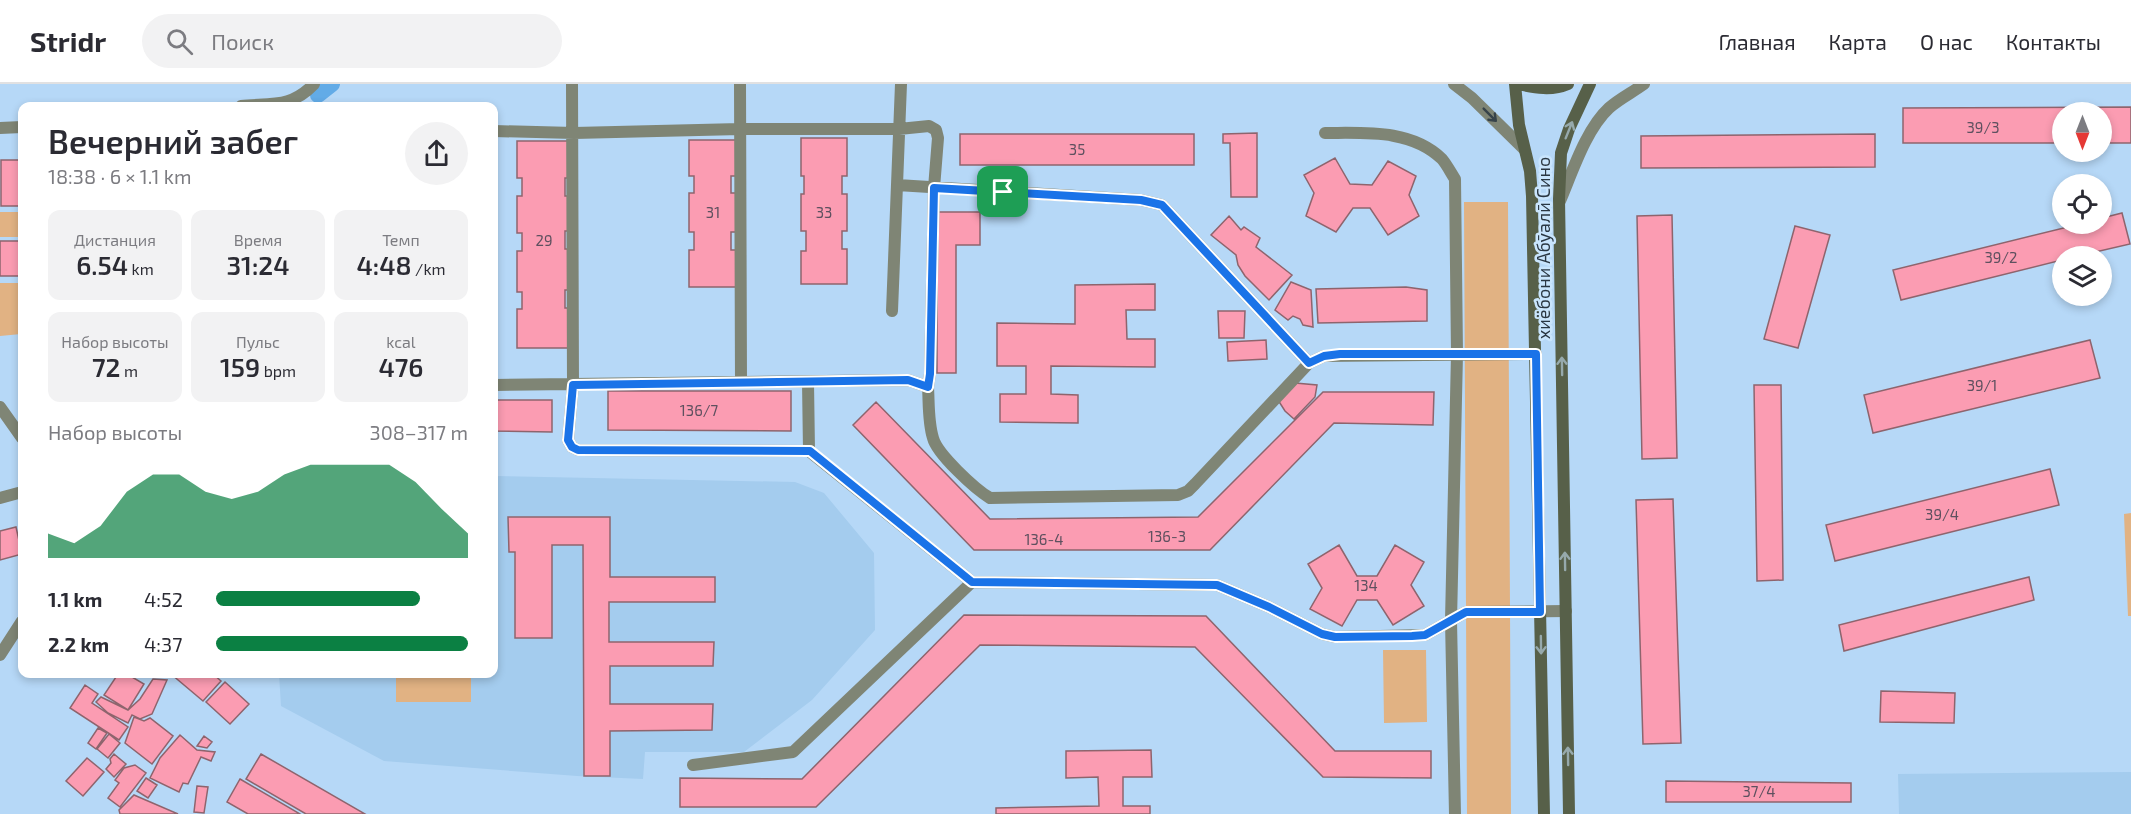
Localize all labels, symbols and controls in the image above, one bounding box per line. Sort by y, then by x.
search box [142,14,562,68]
text: Stridr [30,24,106,58]
icon: search [163,25,196,58]
text: Поиск [211,28,274,54]
text: Главная [1719,29,1796,54]
text: Карта [1829,29,1887,54]
text: О нас [1920,29,1973,54]
text: Контакты [2006,29,2101,54]
north arrow [2052,102,2112,162]
map controls [2052,102,2112,306]
one-way arrow [1482,108,1497,122]
house number: 39/3 [1966,118,2000,136]
text: Вечерний забег [48,121,298,161]
one-way arrow [1565,121,1576,140]
button: share [405,122,468,185]
house number: 35 [1069,140,1085,158]
street label: хиёбони Абӯалӣ Сино [1532,157,1554,339]
text: 18:38 · 6 × 1.1 km [48,164,192,188]
pin [977,166,1028,217]
button: locate [2052,174,2112,234]
icon: arrive [986,175,1019,208]
house number: 31 [706,203,720,221]
house number: 33 [816,203,832,221]
text: Дистанция [74,230,156,249]
text: Время [234,230,282,249]
text: Темп [382,230,420,249]
house number: 29 [535,231,553,249]
button: layers [2052,246,2112,306]
house number: 39/2 [1984,248,2018,266]
text: 6.54 [76,249,128,280]
text: 31:24 [226,249,290,280]
text: 4:48 [356,249,412,280]
text: km [128,259,154,278]
text: /km [412,259,446,278]
text: Набор высоты [61,332,169,351]
text: Пульс [236,332,280,351]
text: kcal [386,332,416,351]
text: 72 [92,351,120,382]
text: 159 [220,351,260,382]
text: 476 [378,351,424,382]
one-way arrow [1556,356,1568,376]
text: m [120,361,138,380]
text: bpm [260,361,296,380]
house number: 39/1 [1967,376,1997,394]
house number: 136/7 [680,401,718,419]
text: Набор высоты [48,420,182,444]
text: 308–317 m [370,420,468,444]
house number: 39/4 [1925,505,1959,523]
house number: 136-3 [1148,527,1186,545]
house number: 136-4 [1025,530,1063,548]
one-way arrow [1559,551,1571,571]
house number: 134 [1354,576,1378,594]
text: 1.1 km [48,587,102,611]
text: 4:52 [144,587,183,611]
text: 2.2 km [48,632,109,656]
text: 4:37 [144,632,182,656]
one-way arrow [1535,634,1547,654]
one-way arrow [1562,746,1574,766]
house number: 37/4 [1742,782,1776,800]

